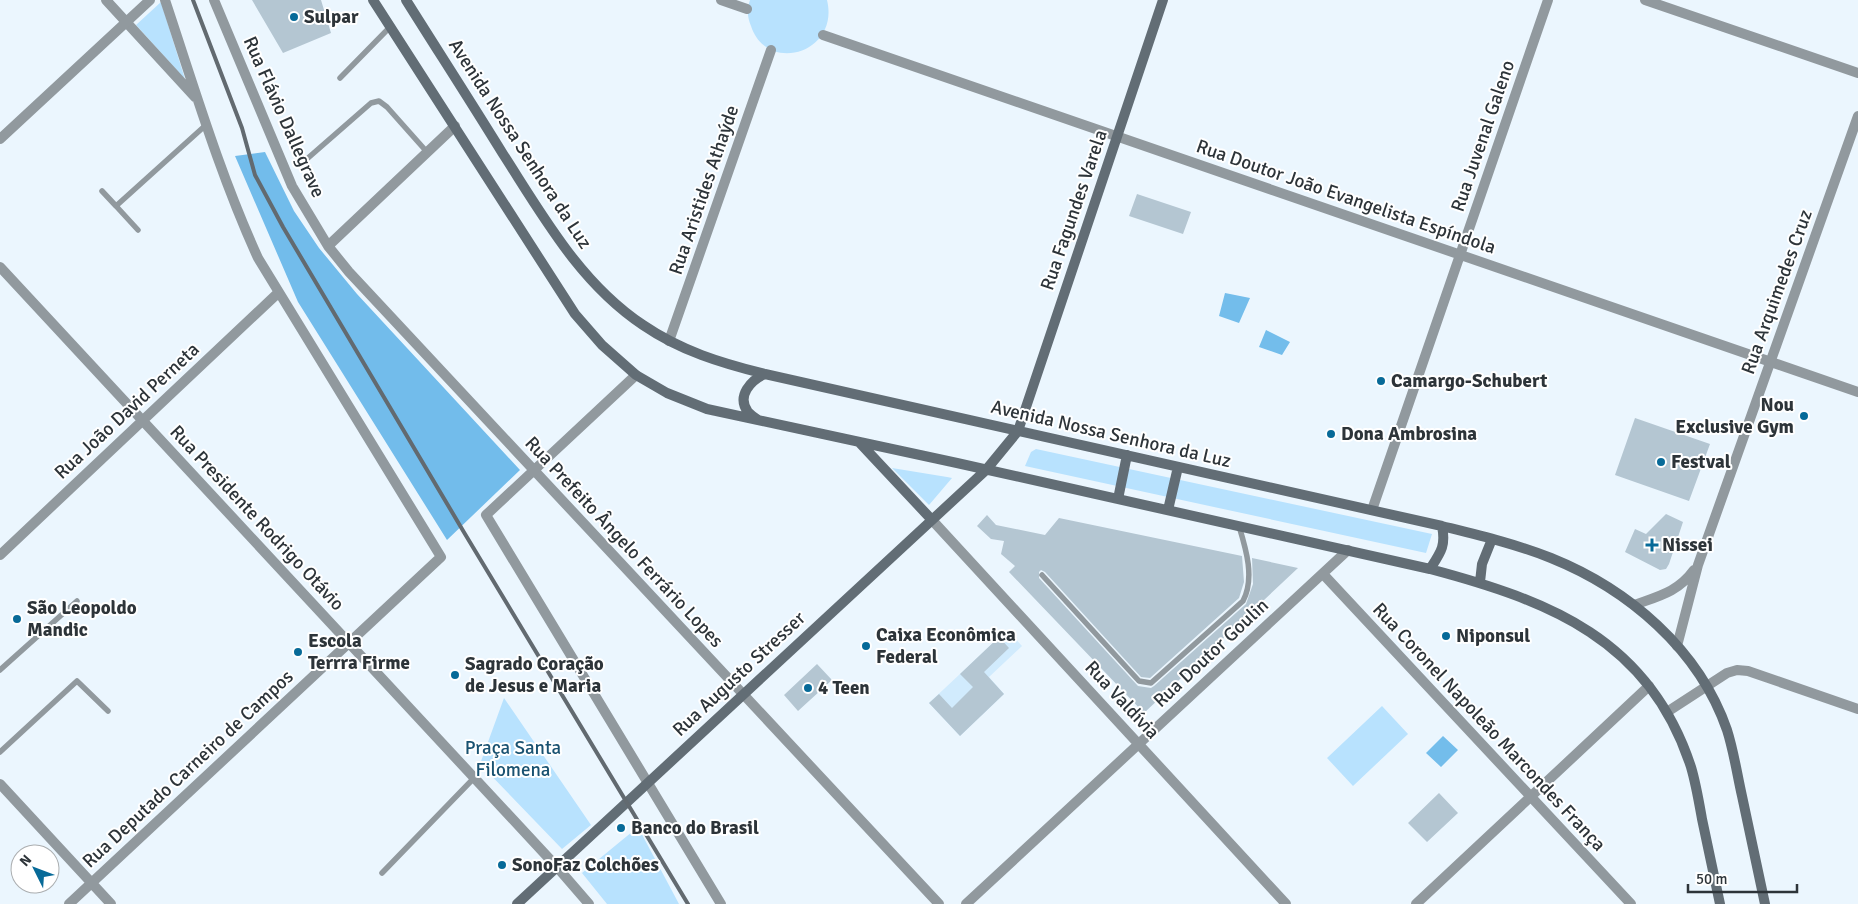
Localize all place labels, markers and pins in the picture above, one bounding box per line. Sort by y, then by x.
place label: Sulpar [304,5,359,29]
marker: Sulpar [288,11,300,23]
place label: Camargo-Schubert [1391,369,1547,393]
marker: Camargo-Schubert [1375,375,1387,387]
place label: Nou Exclusive Gym [1675,393,1794,439]
marker: Nou Exclusive Gym [1798,410,1810,422]
place label: Dona Ambrosina [1341,422,1477,446]
marker: Dona Ambrosina [1325,428,1337,440]
place label: Festval [1671,450,1731,474]
marker: Festval [1655,456,1667,468]
place label: Nissei [1662,533,1713,557]
marker: Nissei [1646,539,1658,551]
place label: São Leopoldo Mandic [27,596,137,642]
marker: São Leopoldo Mandic [11,613,23,625]
place label: Caixa Econômica Federal [876,623,1016,669]
place label: Niponsul [1456,624,1530,648]
place label: Escola Terrra Firme [308,629,410,675]
marker: Niponsul [1440,630,1452,642]
marker: Caixa Econômica Federal [860,640,872,652]
marker: Escola Terrra Firme [292,646,304,658]
place label: Sagrado Coração de Jesus e Maria [465,652,604,698]
marker: Sagrado Coração de Jesus e Maria [449,669,461,681]
place label: 4 Teen [818,676,870,700]
marker: 4 Teen [802,682,814,694]
place label: Banco do Brasil [631,816,759,840]
marker: Banco do Brasil [615,822,627,834]
place label: SonoFaz Colchões [512,853,659,877]
marker: SonoFaz Colchões [496,859,508,871]

